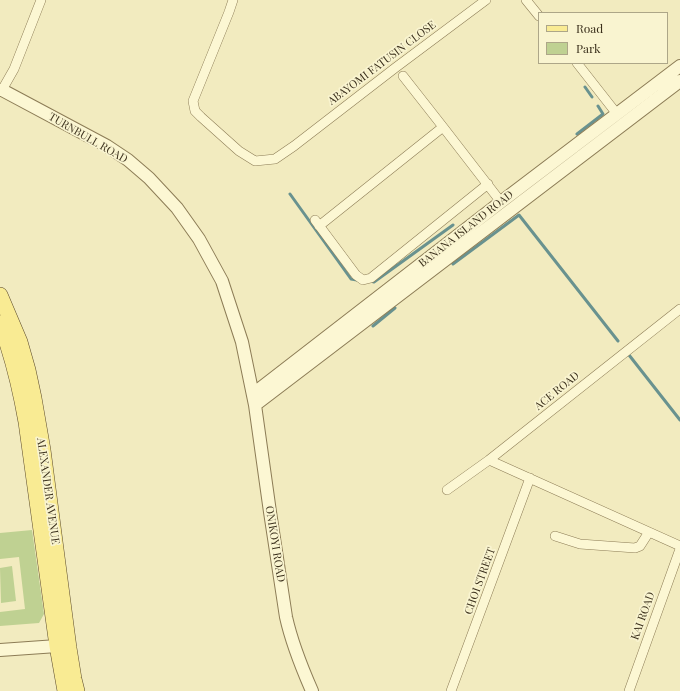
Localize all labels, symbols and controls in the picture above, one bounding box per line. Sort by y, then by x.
legend [538,12,668,64]
street label: ABAYOMI FATUSIN CLOSE [325,18,439,108]
text: Road [576,20,603,36]
text: Park [576,40,601,56]
street label: TURNBULL ROAD [46,110,130,166]
street label: BANANA ISLAND ROAD [416,188,516,270]
street label: ACE ROAD [532,369,582,413]
street label: ALEXANDER AVENUE [34,437,62,545]
street label: ONIKOYI ROAD [262,505,288,583]
street label: CHOI STREET [462,546,498,616]
street label: KAI ROAD [628,590,658,642]

